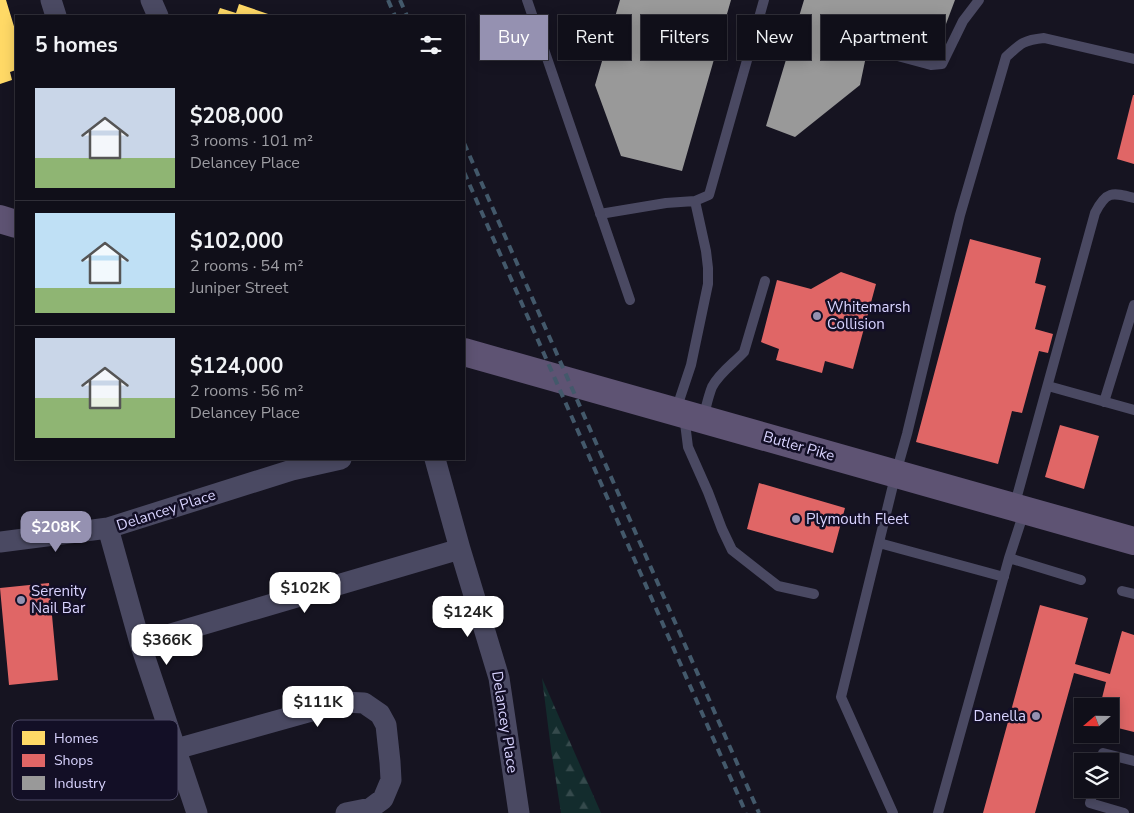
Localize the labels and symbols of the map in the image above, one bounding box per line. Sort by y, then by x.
place label: Whitemarsh Collision [827,297,911,334]
marker: Whitemarsh Collision [811,310,823,322]
street label: Butler Pike [761,426,837,466]
street label: Delancey Place [114,485,218,535]
place label: Plymouth Fleet [806,509,909,529]
pin: $208K [21,510,91,553]
marker: Plymouth Fleet [790,513,802,525]
pin: $102K [270,572,340,614]
place label: Serenity Nail Bar [31,581,87,618]
marker: Serenity Nail Bar [15,594,27,606]
pin: $124K [433,596,503,638]
pin: $366K [132,624,202,666]
street label: Delancey Place [487,670,523,774]
pin: $111K [283,686,353,728]
north arrow [1074,698,1119,742]
place label: Danella [974,706,1026,726]
marker: Danella [1030,710,1042,722]
legend [12,720,178,800]
text: Homes [54,729,99,748]
text: Shops [54,751,94,770]
text: Industry [54,774,107,793]

